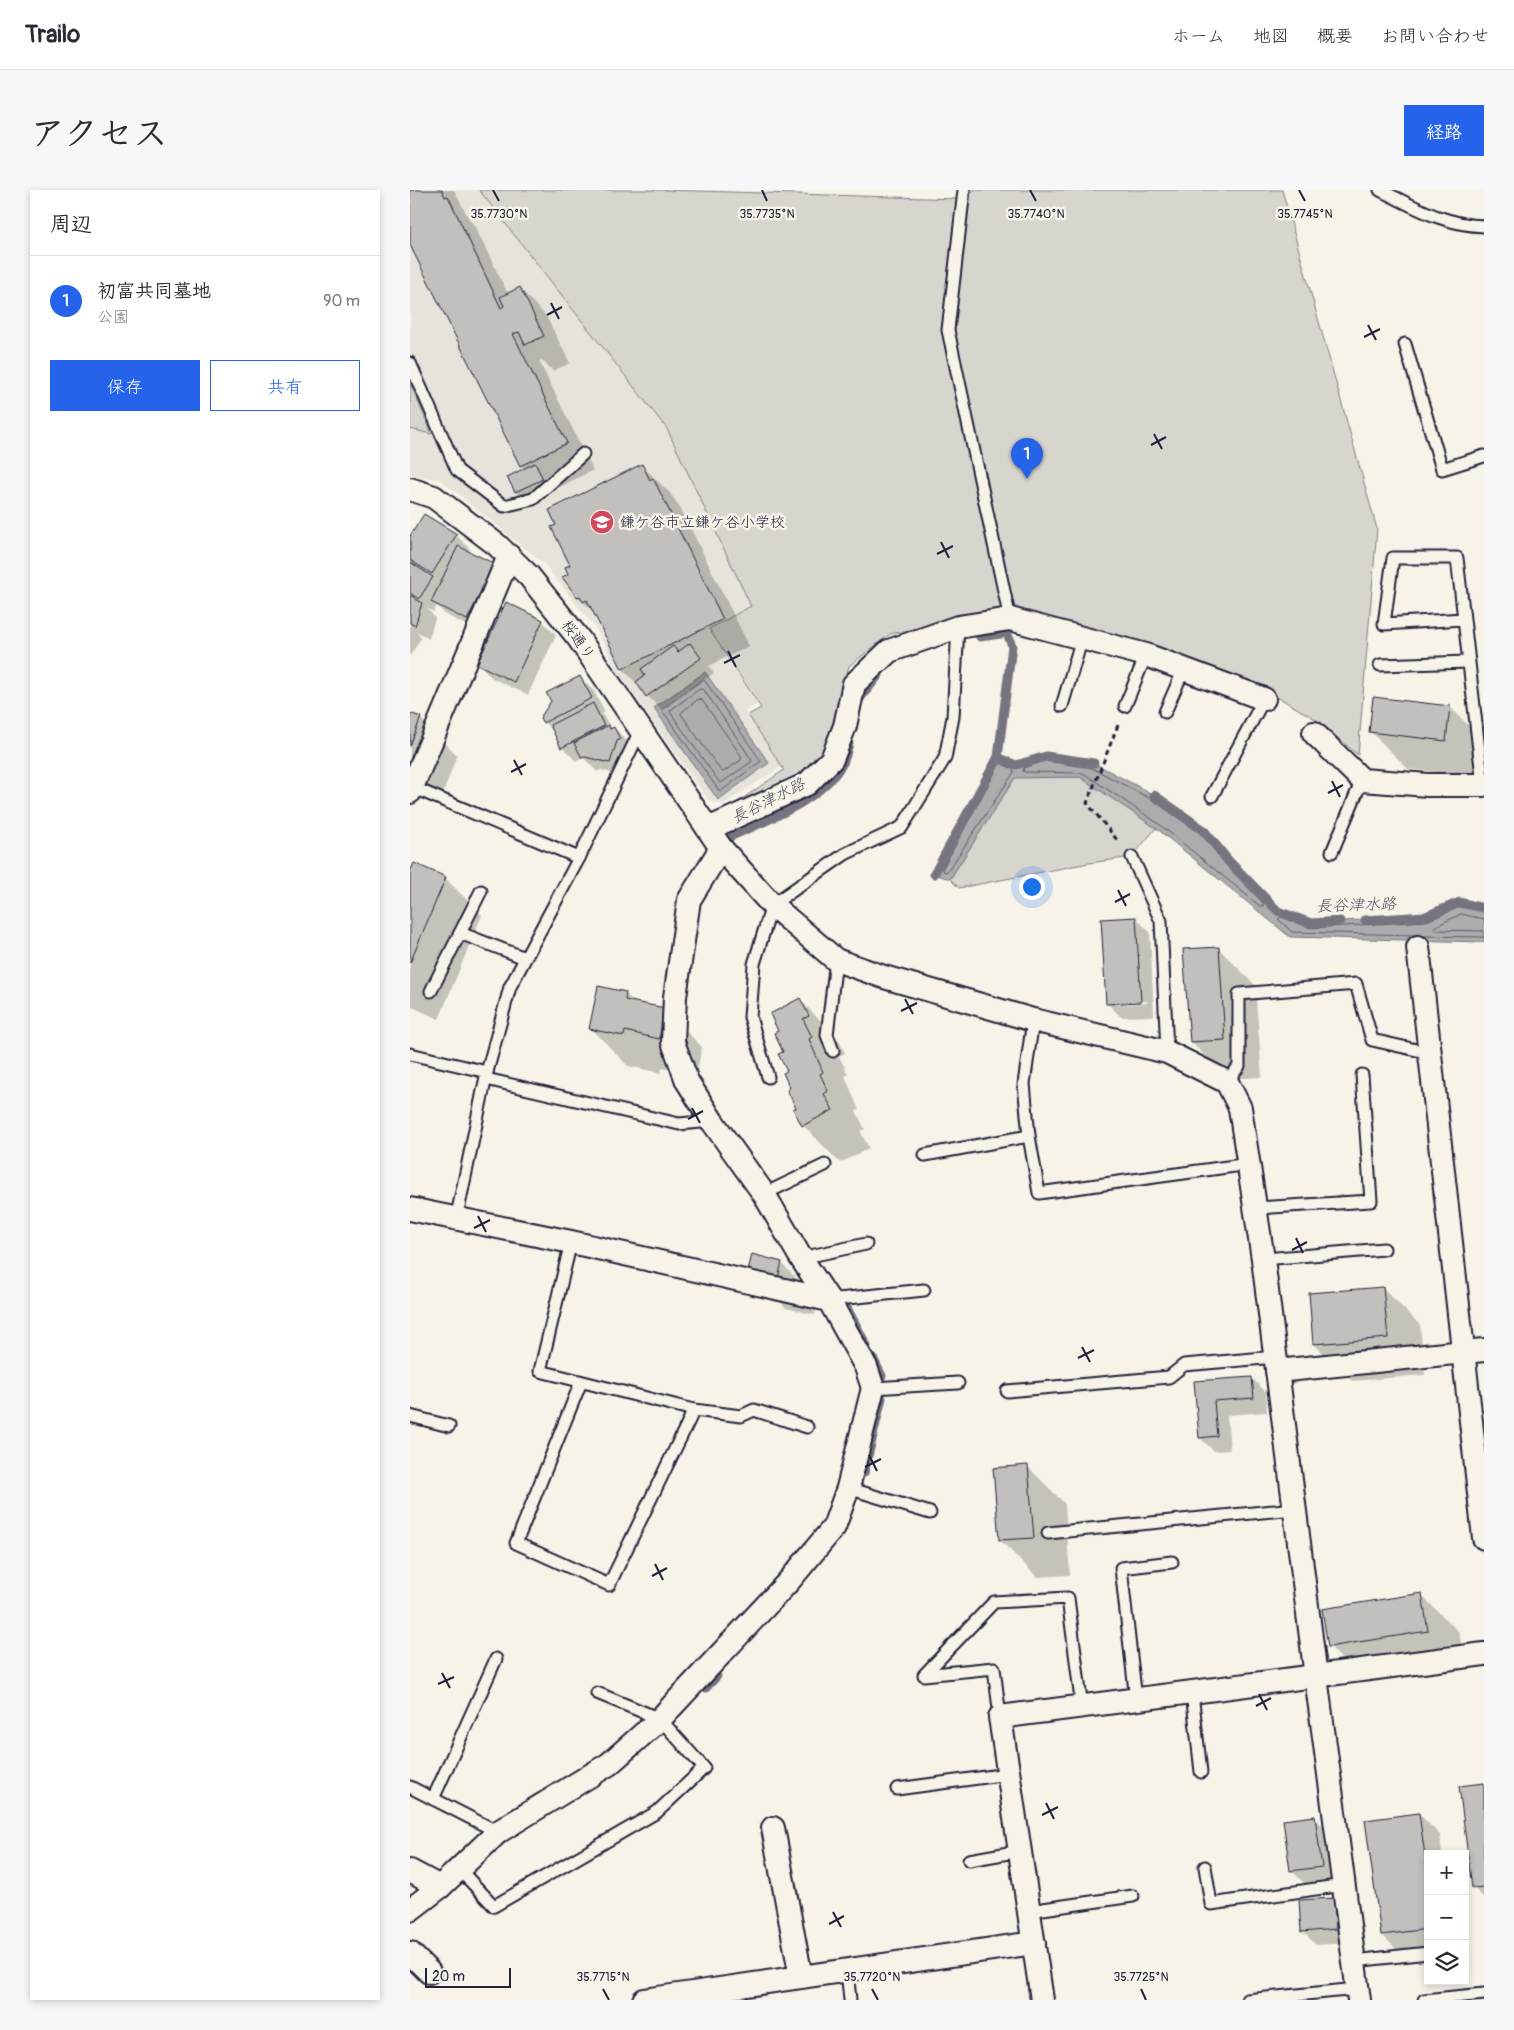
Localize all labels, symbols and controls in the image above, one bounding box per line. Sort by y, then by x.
text: Trailo [25,20,80,49]
text: ホーム [1172,25,1225,48]
text: 地図 [1253,25,1289,48]
text: 概要 [1317,25,1353,48]
text: お問い合わせ [1381,25,1489,48]
button: 経路 [1404,105,1484,156]
text: アクセス [30,112,168,156]
text: 35.7730°N [471,207,527,222]
text: 35.7735°N [739,207,795,222]
text: 35.7740°N [1007,207,1065,222]
text: 35.7745°N [1277,207,1333,222]
text: 周辺 [50,211,92,238]
text: 初富共同墓地 [97,279,211,303]
text: 1 [63,291,69,311]
text: 90 m [323,291,360,311]
text: 公園 [97,307,129,327]
button: 保存 [50,360,200,411]
button: 共有 [210,360,360,411]
pin: 1 [1011,438,1043,479]
school or university icon: 鎌ケ谷市立鎌ケ谷小学校 [589,509,615,535]
place label: 鎌ケ谷市立鎌ケ谷小学校 [620,513,785,532]
street label: 桜通り [557,616,599,664]
water label: 長谷津水路 [728,773,809,828]
your location [1019,874,1045,900]
water label: 長谷津水路 [1316,894,1397,916]
map controls [1424,1850,1469,1985]
button: + [1424,1850,1469,1895]
button: − [1424,1895,1469,1940]
button: layers [1424,1940,1469,1985]
scale bar [425,1965,511,1988]
text: 20 m [432,1968,465,1985]
text: 35.7715°N [576,1970,630,1985]
text: 35.7720°N [844,1970,900,1985]
text: 35.7725°N [1113,1970,1169,1985]

